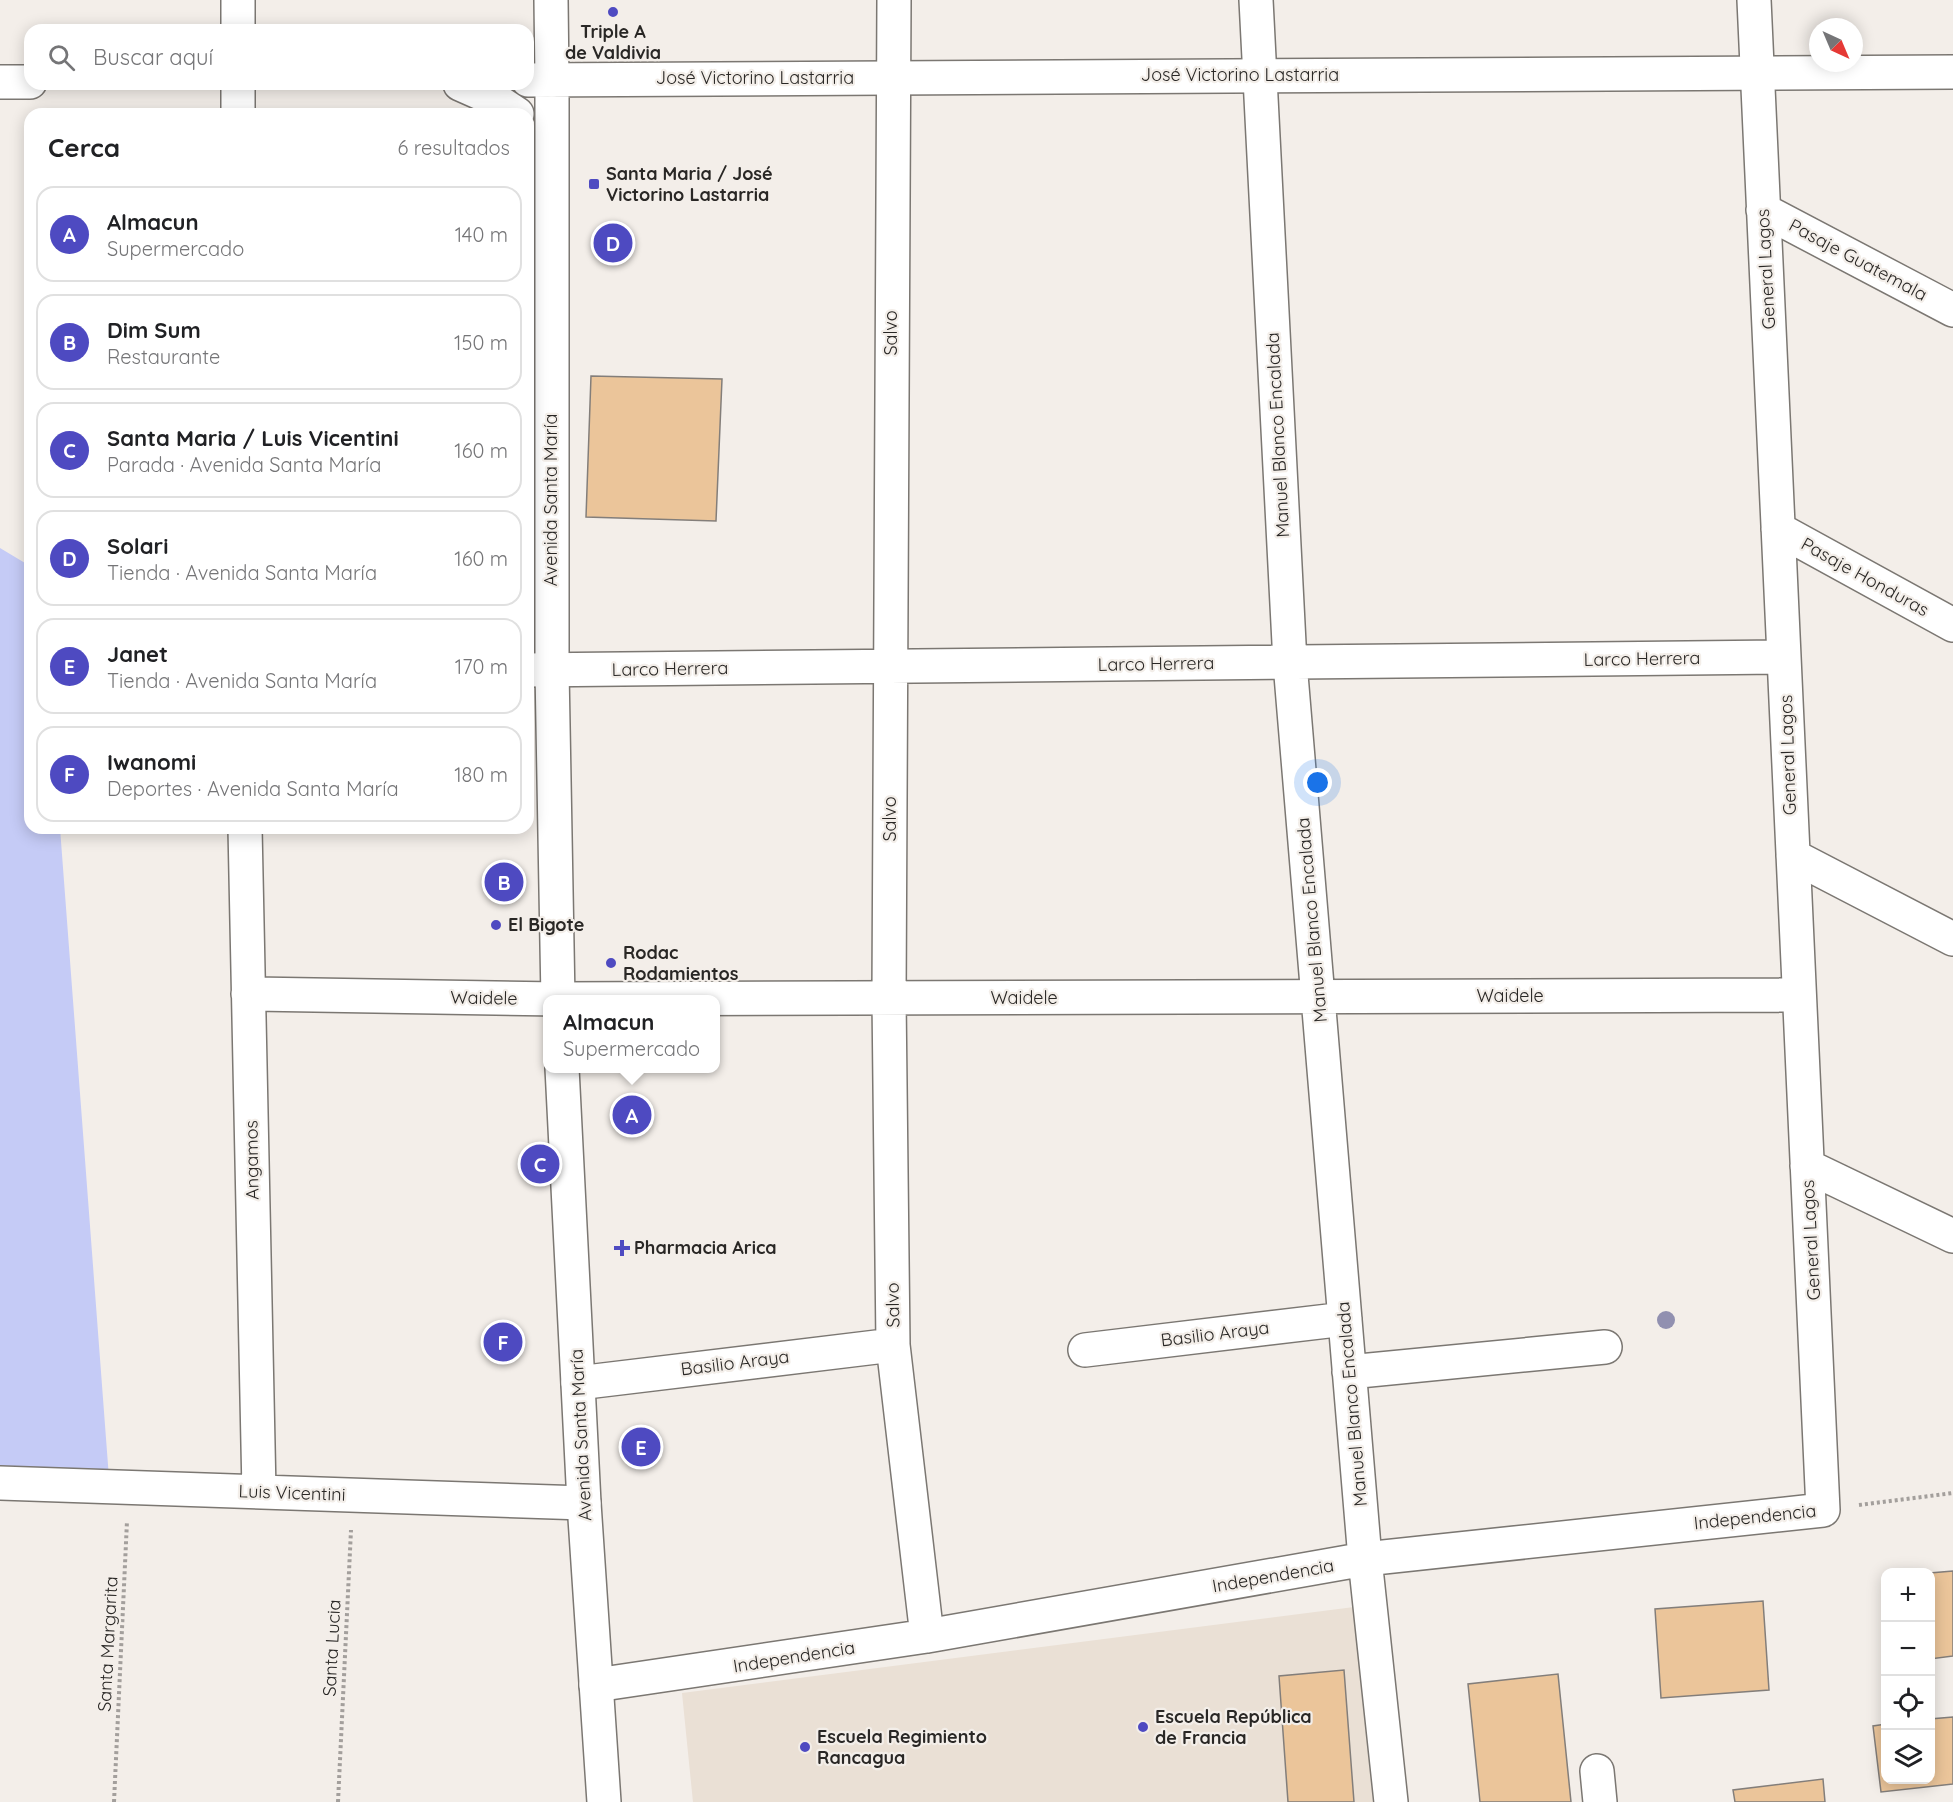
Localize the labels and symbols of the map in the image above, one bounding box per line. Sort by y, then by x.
marker: Triple A de Valdivia [606,5,620,19]
north arrow [1809,18,1863,72]
place label: Triple A de Valdivia [565,20,661,64]
street label: José Victorino Lastarria [1141,63,1339,86]
street label: José Victorino Lastarria [656,66,854,89]
place label: Santa Maria / José Victorino Lastarria [606,162,773,206]
marker: Santa Maria / José Victorino Lastarria [587,177,601,191]
street label: General Lagos [1751,208,1780,330]
street label: Pasaje Guatemala [1785,213,1931,306]
pin: D [594,220,632,266]
street label: Salvo [879,310,902,356]
street label: Manuel Blanco Encalada [1261,332,1294,538]
street label: Avenida Santa María [539,414,562,586]
street label: Pasaje Honduras [1797,532,1933,621]
street label: Larco Herrera [1584,646,1700,671]
street label: Larco Herrera [1098,651,1214,676]
street label: Larco Herrera [612,656,728,681]
street label: General Lagos [1774,694,1801,816]
your location [1303,768,1332,797]
street label: Salvo [878,796,901,842]
street label: Manuel Blanco Encalada [1291,817,1332,1023]
pin: B [484,860,524,904]
place label: El Bigote [508,913,584,936]
marker: El Bigote [489,918,503,932]
place label: Rodac Rodamientos [623,941,739,985]
marker: Rodac Rodamientos [604,956,618,970]
street label: Waidele [1476,984,1544,1007]
street label: Waidele [450,985,518,1010]
street label: Waidele [990,986,1058,1009]
pin: A [612,1092,652,1138]
street label: Angamos [239,1120,264,1200]
pin: C [520,1142,560,1186]
street label: General Lagos [1796,1179,1825,1301]
place label: Pharmacia Arica [634,1236,777,1259]
marker: Pharmacia Arica [615,1241,629,1255]
street label: Salvo [881,1282,904,1328]
street label: Manuel Blanco Encalada [1331,1301,1372,1507]
street label: Basilio Araya [1159,1315,1270,1352]
pin: F [484,1320,522,1364]
street label: Basilio Araya [679,1344,790,1381]
street label: Avenida Santa María [565,1348,597,1522]
pin: E [622,1424,660,1470]
street label: Luis Vicentini [238,1479,346,1506]
street label: Independencia [1693,1499,1817,1534]
street label: Independencia [1210,1554,1335,1598]
street label: Santa Margarita [92,1576,123,1712]
street label: Santa Lucia [317,1599,346,1697]
street label: Independencia [731,1636,856,1677]
place label: Escuela República de Francia [1155,1705,1312,1749]
marker: Escuela República de Francia [1136,1720,1150,1734]
place label: Escuela Regimiento Rancagua [817,1725,987,1769]
marker: Escuela Regimiento Rancagua [798,1740,812,1754]

